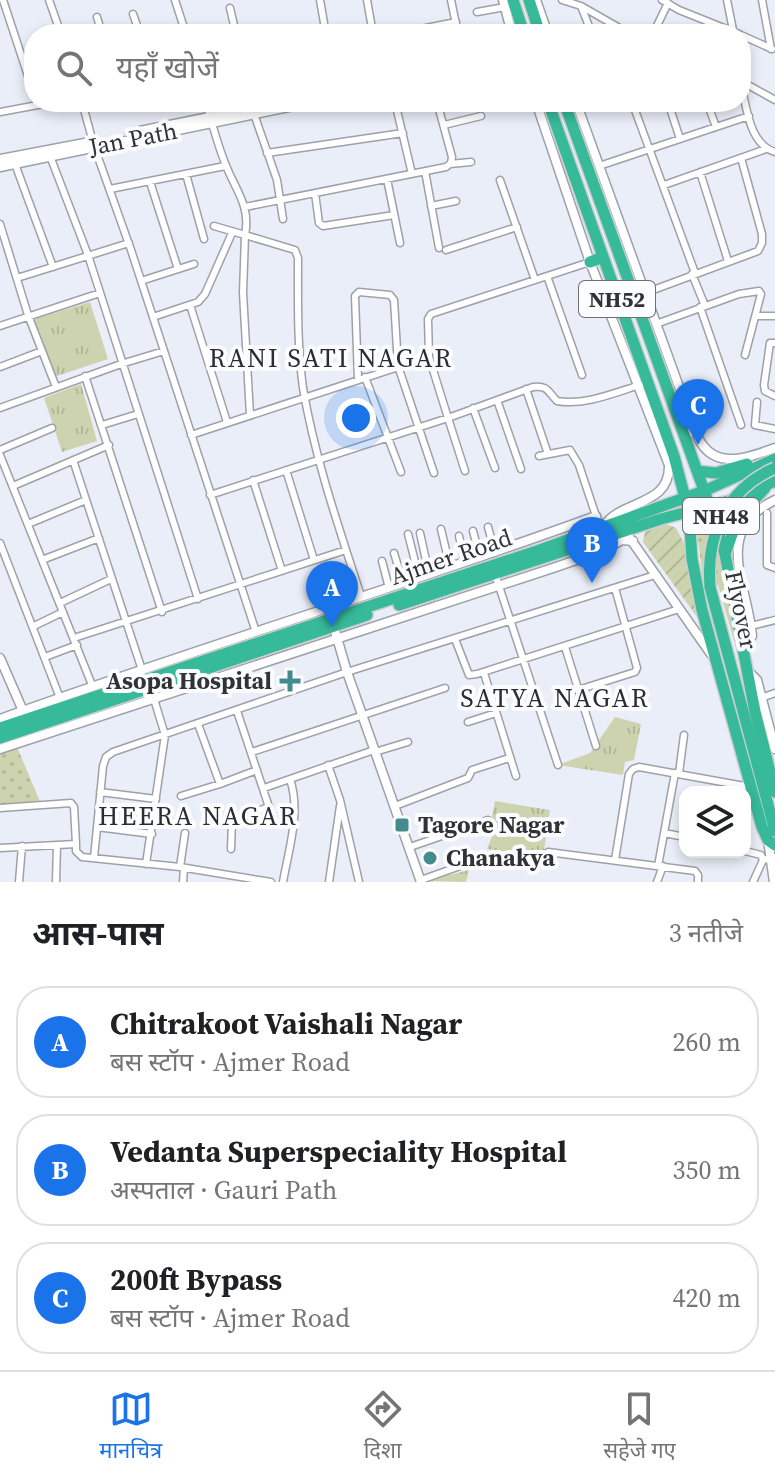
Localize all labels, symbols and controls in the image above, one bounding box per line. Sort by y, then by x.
search box [24,24,751,112]
icon: search [52,46,96,90]
text: यहाँ खोजें [116,47,219,88]
street label: Jan Path [85,114,180,163]
road number: NH52 [579,281,655,317]
district label: RANI SATI NAGAR [209,340,453,376]
pin: C [672,379,724,445]
your location [336,398,376,438]
road number: NH48 [683,498,759,534]
pin: B [566,517,618,583]
street label: Ajmer Road [386,520,516,593]
pin: A [306,561,358,627]
street label: Flyover [717,567,766,652]
place label: Asopa Hospital [106,664,272,697]
marker: Asopa Hospital [279,670,301,692]
district label: SATYA NAGAR [460,680,650,716]
map controls [679,786,751,858]
button: layers [679,786,751,858]
district label: HEERA NAGAR [98,798,298,834]
place label: Tagore Nagar [418,808,565,841]
marker: Tagore Nagar [393,816,411,834]
place label: Chanakya [446,841,555,874]
marker: Chanakya [421,849,439,867]
text: आस-पास [32,910,164,956]
text: 3 नतीजे [669,915,743,951]
text: Chitrakoot Vaishali Nagar [110,1003,462,1044]
text: A [51,1024,69,1060]
text: 260 m [673,1024,741,1060]
text: बस स्टॉप · Ajmer Road [110,1044,350,1080]
text: Vedanta Superspeciality Hospital [110,1131,567,1172]
text: B [52,1152,68,1188]
text: 350 m [673,1152,741,1188]
text: अस्पताल · Gauri Path [110,1172,337,1208]
text: 200ft Bypass [110,1259,282,1300]
text: C [52,1280,68,1316]
text: 420 m [673,1280,741,1316]
text: बस स्टॉप · Ajmer Road [110,1300,350,1336]
tab: मानचित्र [99,1387,162,1467]
tab: दिशा [361,1387,405,1467]
tab: सहेजे गए [603,1387,676,1467]

